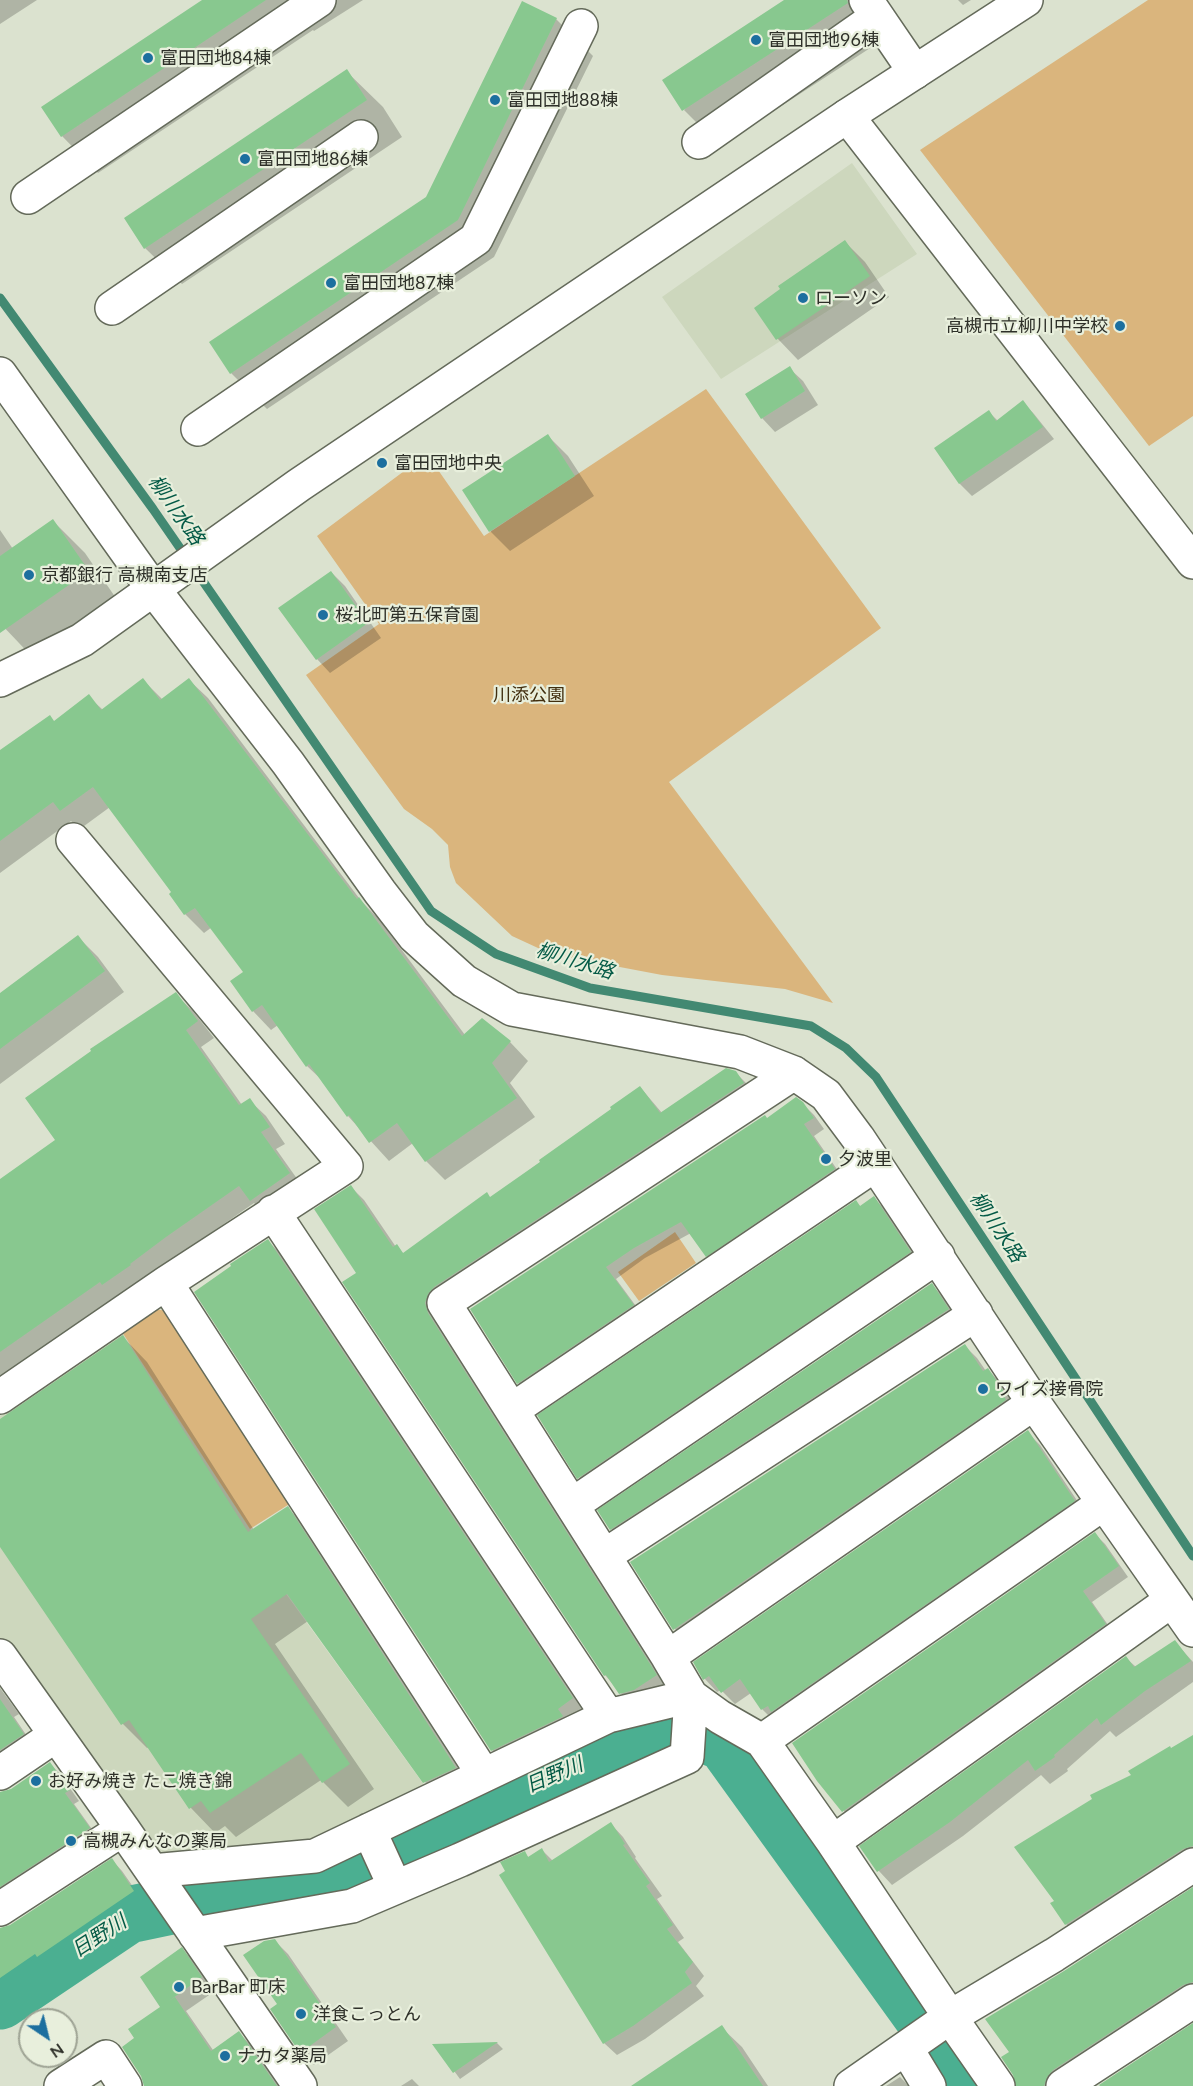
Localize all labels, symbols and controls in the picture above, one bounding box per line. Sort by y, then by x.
place label: 富田団地96棟 [768,29,879,51]
marker: 富田団地96棟 [749,33,763,47]
place label: 富田団地84棟 [160,47,271,69]
marker: 富田団地84棟 [141,51,155,65]
place label: 富田団地88棟 [507,89,618,111]
marker: 富田団地88棟 [488,93,502,107]
place label: 富田団地86棟 [257,148,368,170]
marker: 富田団地86棟 [238,152,252,166]
place label: 富田団地87棟 [343,272,454,294]
marker: 富田団地87棟 [324,276,338,290]
place label: ローソン [815,287,887,309]
marker: ローソン [796,291,810,305]
place label: 高槻市立柳川中学校 [946,315,1108,337]
marker: 高槻市立柳川中学校 [1113,319,1127,333]
place label: 富田団地中央 [394,452,502,474]
marker: 富田団地中央 [375,456,389,470]
water label: 柳川水路 [143,470,209,550]
place label: 京都銀行 高槻南支店 [41,564,208,586]
marker: 京都銀行 高槻南支店 [22,568,36,582]
place label: 桜北町第五保育園 [335,604,479,626]
marker: 桜北町第五保育園 [316,608,330,622]
park label: 川添公園 [493,684,565,706]
water label: 柳川水路 [533,938,617,984]
place label: 夕波里 [838,1148,892,1170]
marker: 夕波里 [819,1152,833,1166]
water label: 柳川水路 [965,1187,1029,1267]
place label: ワイズ接骨院 [995,1378,1103,1400]
marker: ワイズ接骨院 [976,1382,990,1396]
water label: 日野川 [522,1752,586,1798]
place label: お好み焼き たこ焼き錦 [48,1770,233,1792]
marker: お好み焼き たこ焼き錦 [29,1774,43,1788]
place label: 高槻みんなの薬局 [83,1830,227,1852]
marker: 高槻みんなの薬局 [64,1834,78,1848]
water label: 日野川 [67,1910,131,1962]
place label: BarBar 町床 [191,1976,285,1998]
marker: BarBar 町床 [172,1980,186,1994]
place label: 洋食こっとん [313,2003,421,2025]
marker: 洋食こっとん [294,2007,308,2021]
north arrow [18,2008,78,2068]
text: N [47,2040,68,2063]
place label: ナカタ薬局 [237,2045,327,2067]
marker: ナカタ薬局 [218,2049,232,2063]

